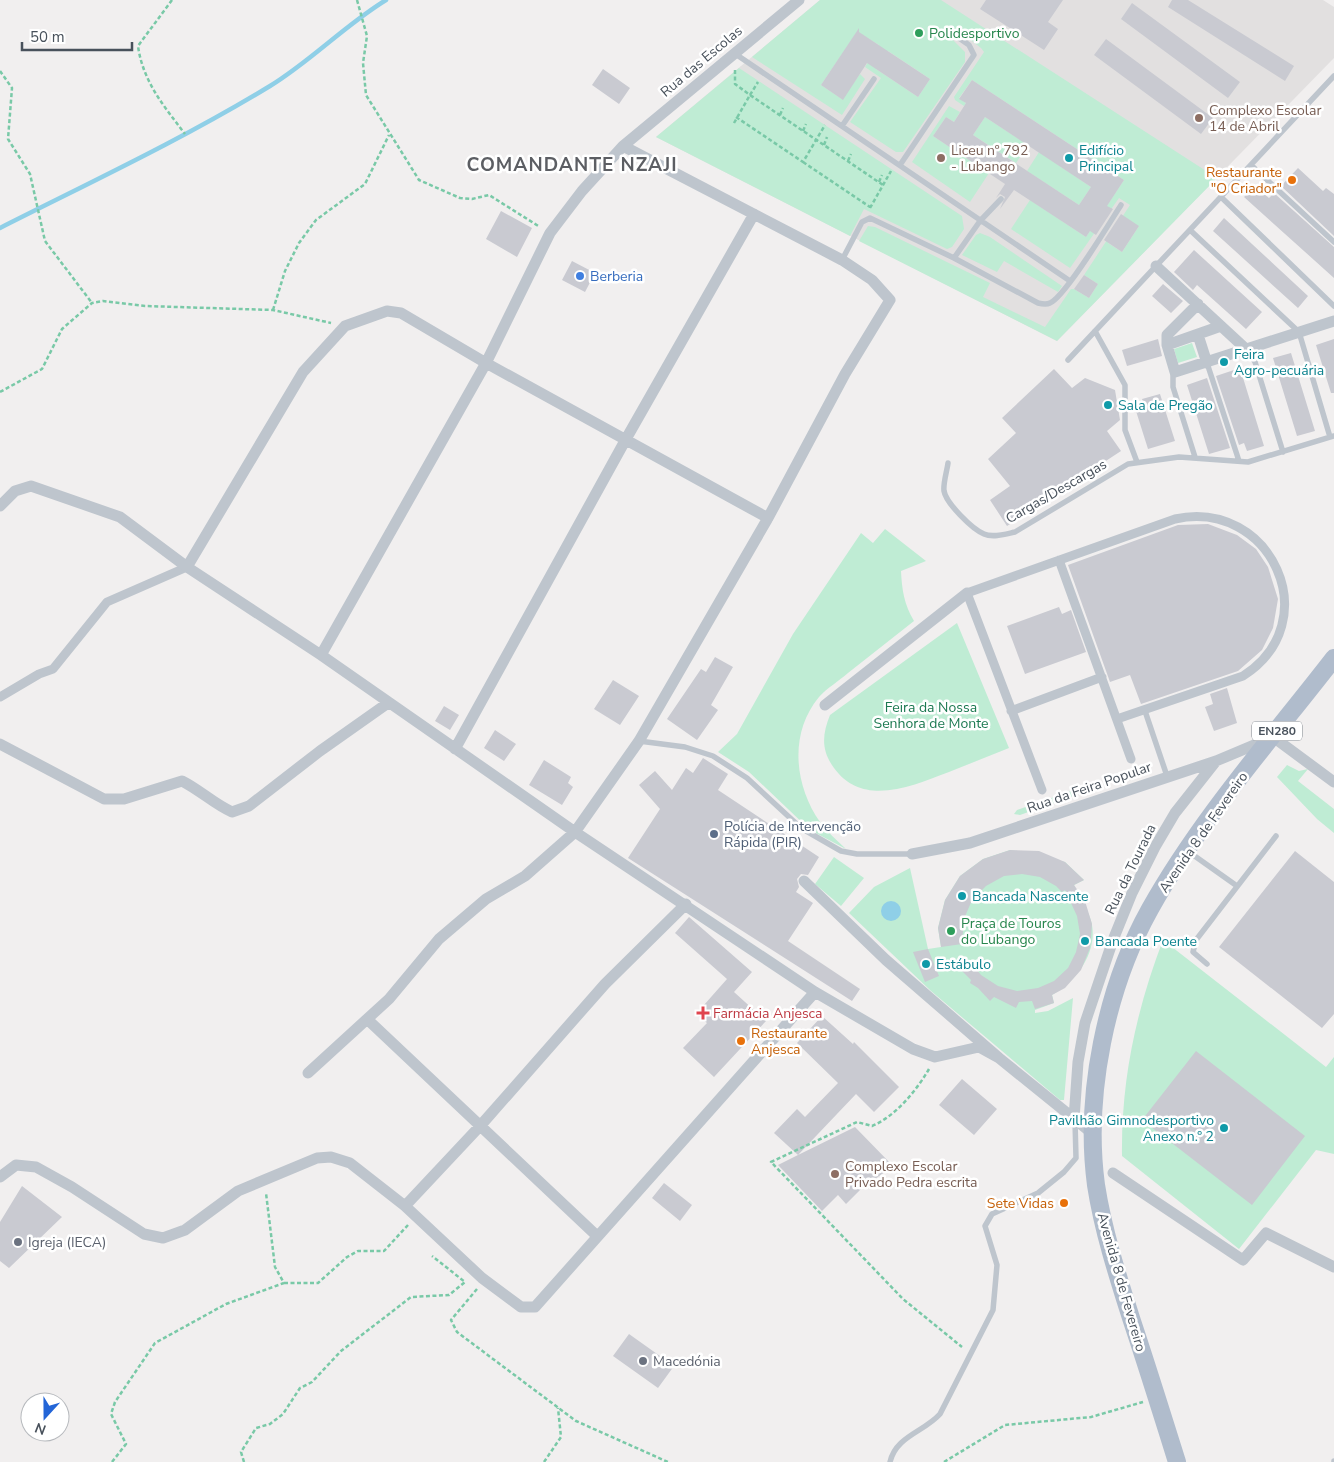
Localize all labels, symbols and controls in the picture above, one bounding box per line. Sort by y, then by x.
scale bar [22,20,132,52]
street label: Rua das Escolas [656,21,746,101]
place label: Polidesportivo [929,24,1020,43]
text: 50 m [30,27,65,47]
marker: Polidesportivo [913,27,925,39]
place label: Complexo Escolar 14 de Abril [1209,101,1321,136]
marker: Complexo Escolar 14 de Abril [1193,112,1205,124]
place label: Liceu nº 792 - Lubango [951,141,1028,176]
place label: Edifício Principal [1079,141,1134,176]
district label: COMANDANTE NZAJI [466,152,678,178]
marker: Liceu nº 792 - Lubango [935,152,947,164]
marker: Edifício Principal [1063,152,1075,164]
place label: Restaurante "O Criador" [1206,163,1282,198]
marker: Restaurante "O Criador" [1286,174,1298,186]
place label: Berberia [590,267,643,286]
marker: Berberia [574,270,586,282]
place label: Feira Agro-pecuária [1234,345,1324,380]
marker: Feira Agro-pecuária [1218,356,1230,368]
place label: Sala de Pregão [1118,396,1213,415]
marker: Sala de Pregão [1102,399,1114,411]
street label: Cargas/Descargas [1002,455,1110,528]
park label: Feira da Nossa Senhora de Monte [874,698,988,733]
road number: EN280 [1252,721,1302,740]
street label: Rua da Feira Popular [1024,757,1154,818]
street label: Avenida 8 de Fevereiro [1154,768,1253,897]
place label: Polícia de Intervenção Rápida (PIR) [724,817,861,852]
street label: Rua da Tourada [1100,821,1161,918]
marker: Polícia de Intervenção Rápida (PIR) [708,828,720,840]
place label: Bancada Nascente [972,887,1088,906]
marker: Bancada Nascente [956,890,968,902]
place label: Praça de Touros do Lubango [961,914,1061,949]
marker: Praça de Touros do Lubango [945,925,957,937]
place label: Bancada Poente [1095,932,1197,951]
marker: Bancada Poente [1079,935,1091,947]
place label: Estábulo [936,955,991,974]
marker: Estábulo [920,958,932,970]
place label: Farmácia Anjesca [713,1004,822,1023]
marker: Farmácia Anjesca [697,1007,709,1019]
place label: Restaurante Anjesca [751,1024,827,1059]
marker: Restaurante Anjesca [735,1035,747,1047]
place label: Pavilhão Gimnodesportivo Anexo n.º 2 [1049,1111,1214,1146]
marker: Pavilhão Gimnodesportivo Anexo n.º 2 [1218,1122,1230,1134]
place label: Complexo Escolar Privado Pedra escrita [845,1157,977,1192]
marker: Complexo Escolar Privado Pedra escrita [829,1168,841,1180]
place label: Sete Vidas [987,1194,1054,1213]
marker: Sete Vidas [1058,1197,1070,1209]
street label: Avenida 8 de Fevereiro [1093,1210,1151,1354]
place label: Igreja (IECA) [28,1233,106,1252]
marker: Igreja (IECA) [12,1236,24,1248]
place label: Macedónia [653,1352,721,1371]
marker: Macedónia [637,1355,649,1367]
north arrow [20,1392,70,1442]
text: N [32,1418,49,1439]

